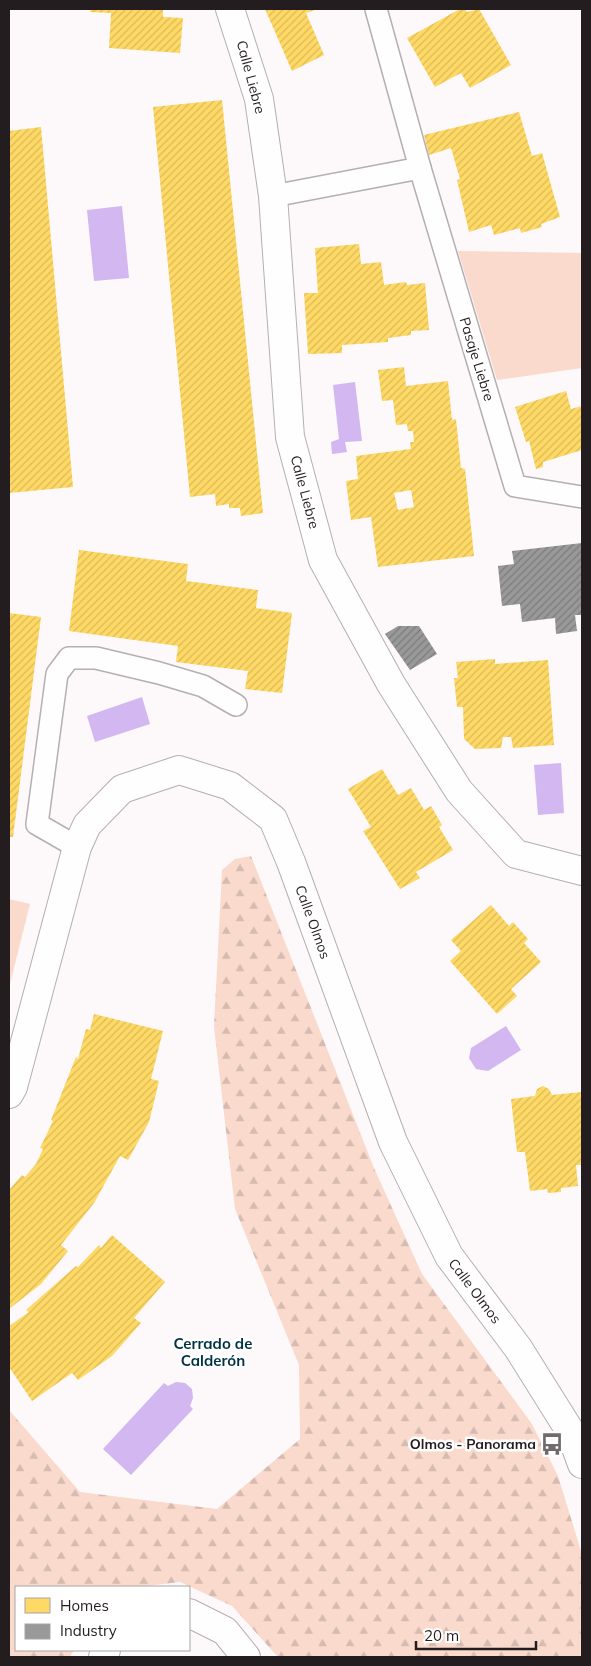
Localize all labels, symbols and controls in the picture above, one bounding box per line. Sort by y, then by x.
street label: Calle Liebre [233,38,269,116]
street label: Pasaje Liebre [456,315,498,403]
street label: Calle Liebre [287,453,323,531]
street label: Calle Olmos [291,883,335,961]
street label: Calle Olmos [445,1255,505,1327]
district label: Cerrado de Calderón [174,1334,252,1370]
bus stop icon: Olmos - Panorama [539,1431,565,1457]
place label: Olmos - Panorama [410,1435,536,1453]
legend [15,1586,190,1651]
text: Homes [60,1596,109,1615]
scale bar [416,1618,536,1650]
text: Industry [60,1621,117,1640]
text: 20 m [424,1626,459,1645]

